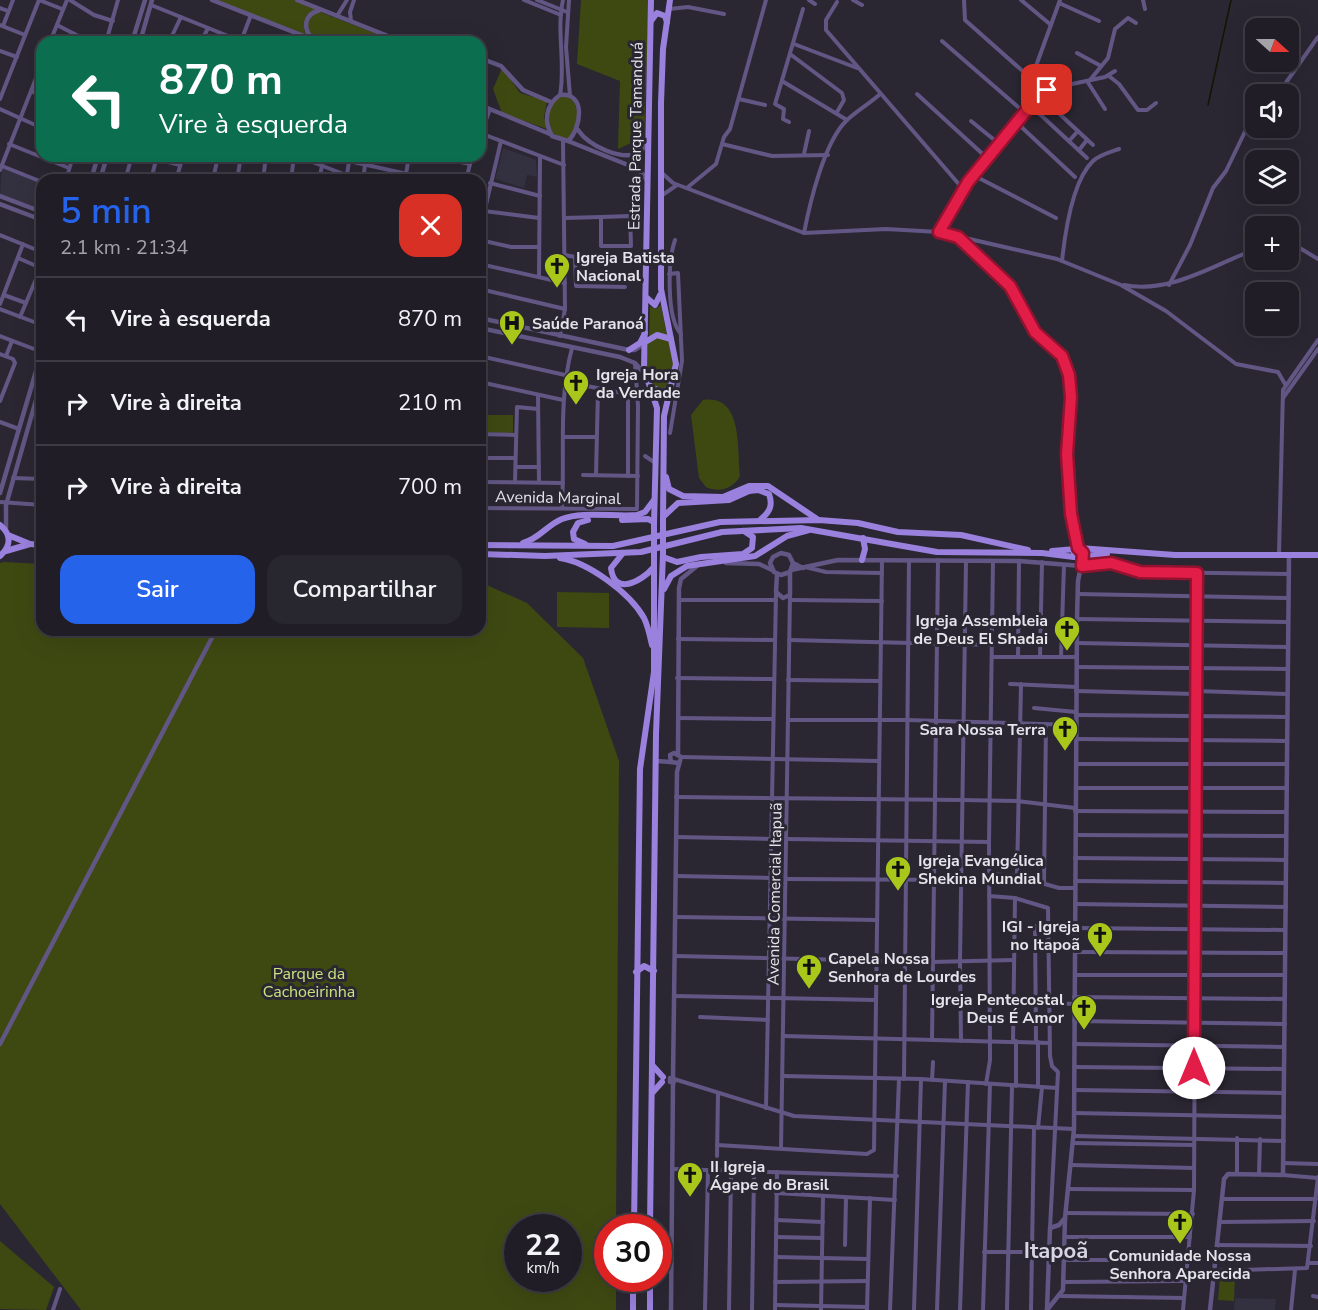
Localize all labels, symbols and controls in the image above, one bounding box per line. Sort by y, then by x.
north arrow [1245,18,1299,72]
map controls [1245,18,1299,336]
street label: Estrada Parque Tamanduá [623,42,649,230]
text: 870 m [159,52,283,109]
icon: left [60,60,138,138]
pin [1021,64,1072,115]
icon: arrive [1030,73,1063,106]
button: sound [1245,84,1299,138]
text: Vire à esquerda [159,106,348,143]
button: layers [1245,150,1299,204]
text: 5 min [60,187,152,236]
button: close [399,194,462,257]
button: + [1245,216,1299,270]
text: 2.1 km · 21:34 [60,234,188,261]
place label: Igreja Batista Nacional [576,247,675,287]
church icon: Igreja Batista Nacional [542,251,572,289]
button: − [1245,282,1299,336]
icon: left [60,303,93,336]
text: Vire à esquerda [111,304,271,334]
text: 870 m [398,304,462,334]
hospital icon: Saúde Paranoá [497,308,527,346]
place label: Saúde Paranoá [532,313,644,335]
place label: Igreja Hora da Verdade [596,364,681,404]
church icon: Igreja Hora da Verdade [561,368,591,406]
icon: right [60,387,93,420]
text: Vire à direita [111,388,242,418]
text: 210 m [398,388,462,418]
icon: right [60,471,93,504]
text: Vire à direita [111,472,242,502]
text: 700 m [398,472,462,502]
street label: Avenida Marginal [495,486,621,510]
button: Sair [60,555,255,624]
button: Compartilhar [267,555,462,624]
place label: Igreja Assembleia de Deus El Shadai [914,610,1048,650]
church icon: Igreja Assembleia de Deus El Shadai [1052,614,1082,652]
church icon: Sara Nossa Terra [1050,714,1080,752]
place label: Sara Nossa Terra [919,719,1046,741]
street label: Avenida Comercial Itapuã [762,802,788,986]
place label: Igreja Evangélica Shekina Mundial [918,850,1044,890]
church icon: Igreja Evangélica Shekina Mundial [883,854,913,892]
place label: IGI - Igreja no Itapoã [1002,916,1080,956]
church icon: IGI - Igreja no Itapoã [1085,920,1115,958]
place label: Capela Nossa Senhora de Lourdes [828,948,976,988]
church icon: Capela Nossa Senhora de Lourdes [794,952,824,990]
park label: Parque da Cachoeirinha [263,963,355,1003]
place label: Igreja Pentecostal Deus É Amor [931,989,1065,1029]
church icon: Igreja Pentecostal Deus É Amor [1069,993,1099,1031]
position arrow [1162,1036,1226,1100]
place label: II Igreja Ágape do Brasil [710,1156,829,1196]
church icon: II Igreja Ágape do Brasil [675,1160,705,1198]
church icon: Comunidade Nossa Senhora Aparecida [1165,1207,1195,1245]
speed limit sign: 30 [594,1214,672,1292]
text: 22 [525,1225,561,1266]
district label: Itapoã [1024,1236,1088,1266]
place label: Comunidade Nossa Senhora Aparecida [1109,1245,1251,1285]
text: km/h [526,1258,560,1278]

